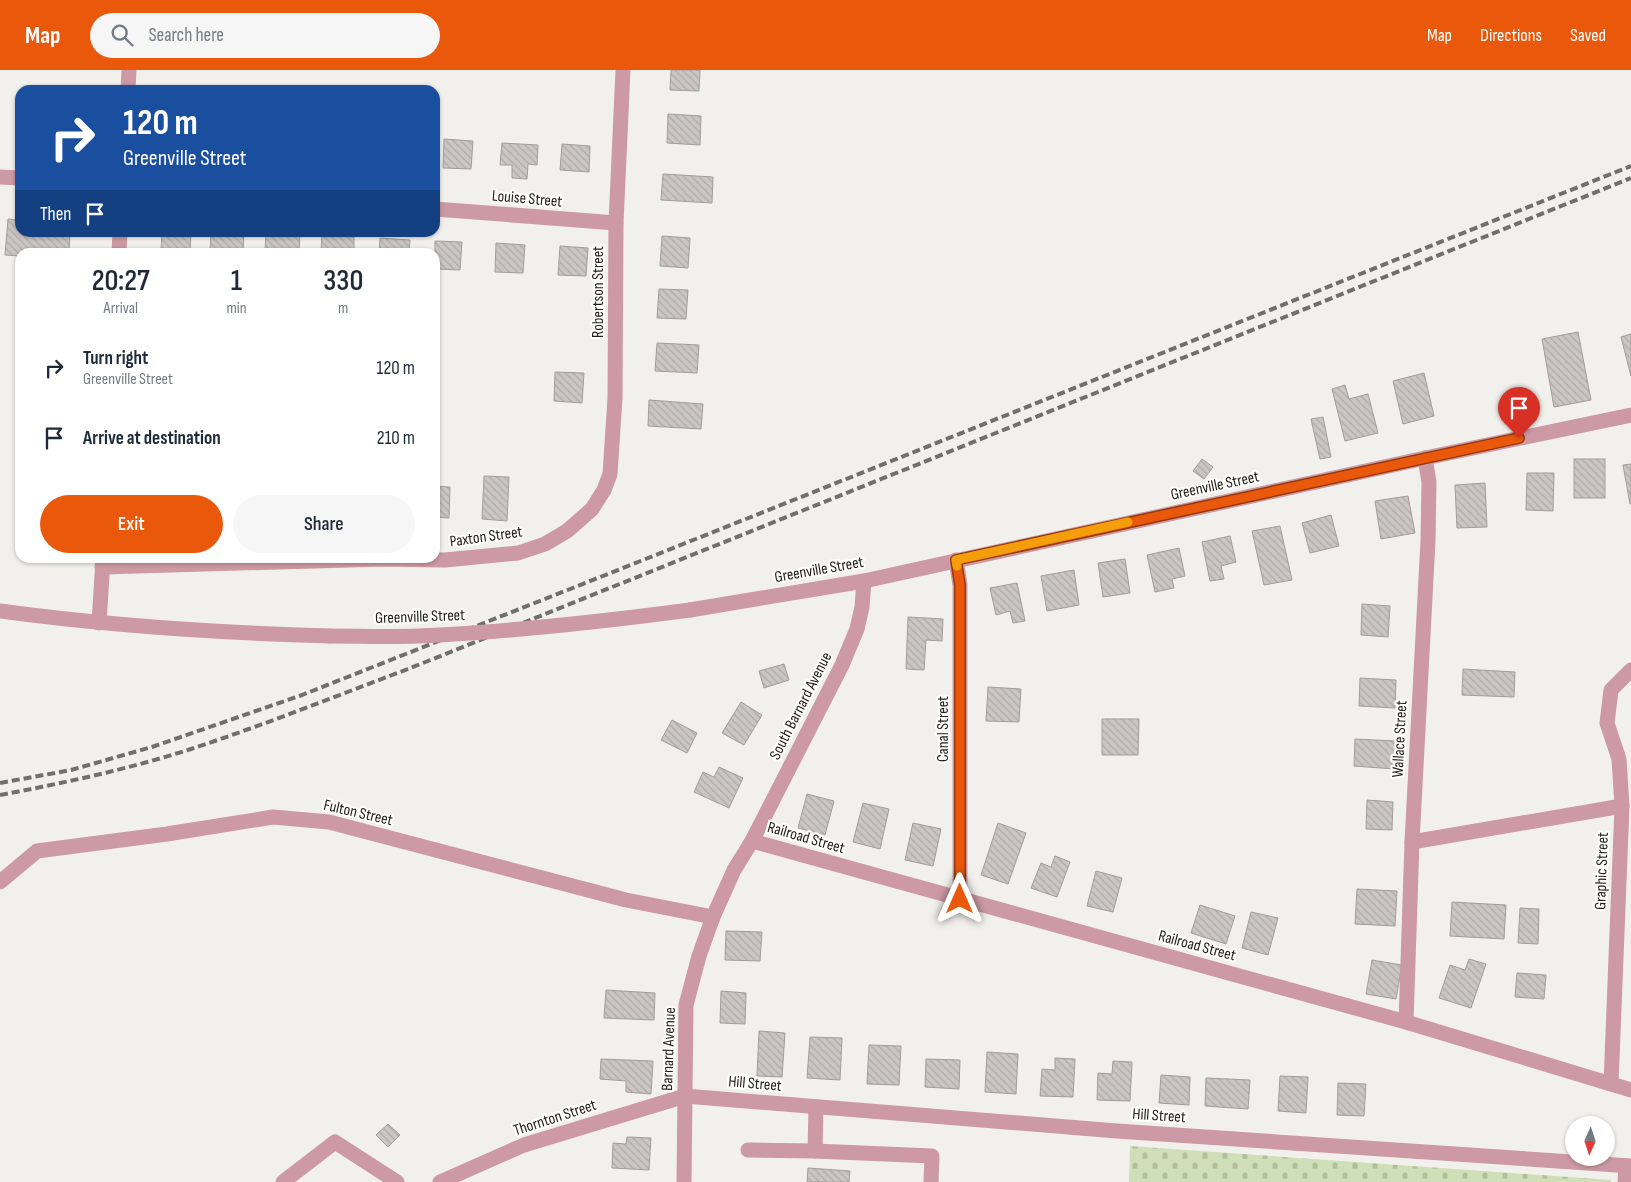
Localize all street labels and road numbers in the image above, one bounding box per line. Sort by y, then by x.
street label: Louise Street [491,186,563,212]
street label: Robertson Street [589,246,608,338]
street label: Greenville Street [1169,467,1261,505]
street label: Paxton Street [448,522,524,551]
street label: Greenville Street [773,553,865,587]
street label: Greenville Street [375,606,465,628]
street label: South Barnard Avenue [766,649,836,763]
street label: Canal Street [934,696,953,762]
street label: Wallace Street [1388,700,1412,778]
street label: Fulton Street [322,796,394,830]
street label: Railroad Street [765,818,847,858]
street label: Graphic Street [1591,832,1613,910]
street label: Railroad Street [1156,927,1238,965]
street label: Barnard Avenue [658,1007,680,1091]
street label: Hill Street [728,1072,783,1096]
street label: Thornton Street [511,1096,599,1140]
street label: Hill Street [1132,1105,1186,1127]

